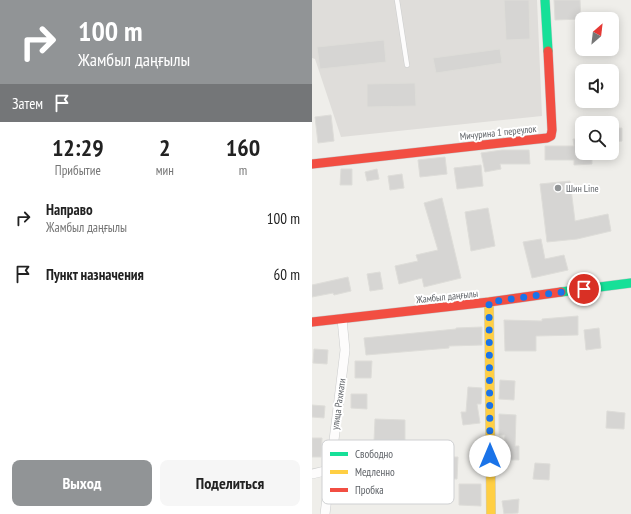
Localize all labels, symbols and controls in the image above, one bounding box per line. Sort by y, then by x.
text: 100 m [78,12,142,49]
north arrow [575,12,619,56]
map controls [575,12,619,160]
icon: right [12,16,64,68]
text: Жамбыл даңғылы [78,48,190,71]
button: sound [575,64,619,108]
icon: arrive [51,92,73,114]
text: Затем [12,94,43,113]
button: search [575,116,619,160]
street label: Мичурина 1 переулок [459,122,537,143]
text: 12:29 [52,132,104,163]
text: 2 [159,132,170,163]
text: 160 [226,132,260,163]
text: Прибытие [55,162,101,179]
text: мин [156,162,174,179]
text: m [239,162,247,179]
place label: Шин Line [566,182,599,195]
marker: Шин Line [553,183,563,193]
text: Направо [46,200,93,219]
icon: right [12,207,34,229]
text: 100 m [267,209,300,228]
text: Жамбыл даңғылы [46,219,127,236]
icon: arrive [12,263,34,285]
text: Пункт назначения [46,265,144,284]
text: 60 m [274,265,300,284]
pin [567,272,601,306]
icon: arrive [573,278,595,300]
street label: Жамбыл даңғылы [414,287,479,306]
street label: улица Рахмати [328,378,349,431]
position arrow [469,435,511,477]
legend [322,440,454,504]
text: Свободно [355,447,393,461]
button: Выход [12,460,152,506]
button: Поделиться [160,460,300,506]
text: Медленно [355,465,395,479]
text: Пробка [355,483,384,497]

